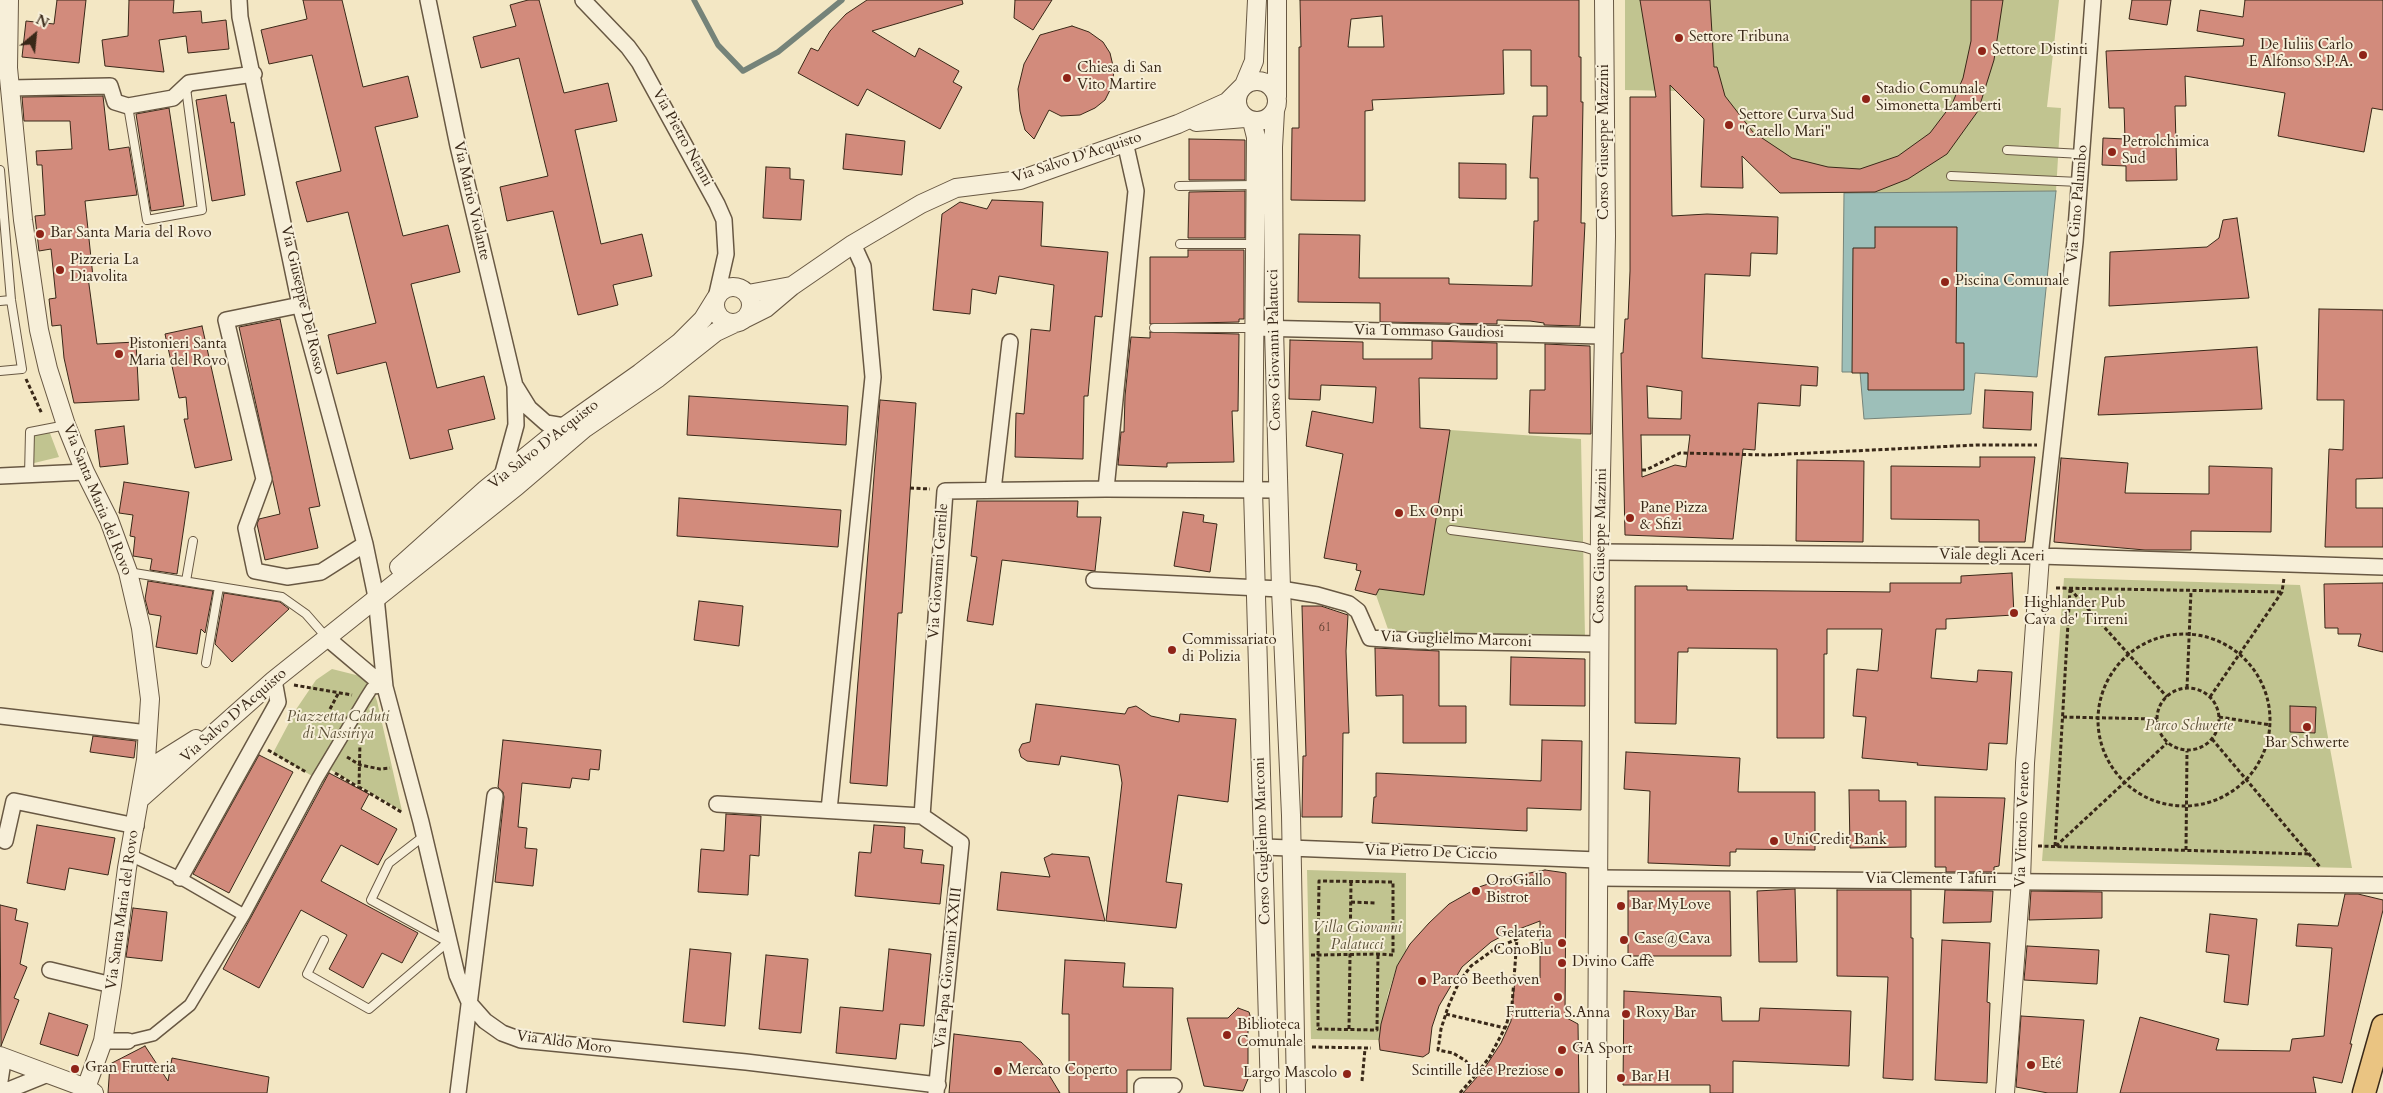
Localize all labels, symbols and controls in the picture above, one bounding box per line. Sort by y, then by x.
north arrow [10,10,60,60]
text: N [32,10,52,33]
place label: Settore Tribuna [1689,29,1789,47]
marker: Settore Tribuna [1673,32,1685,44]
place label: De Iuliis Carlo E Alfonso S.P.A. [2248,37,2353,72]
place label: Settore Distinti [1992,42,2088,60]
marker: Settore Distinti [1976,45,1988,57]
marker: De Iuliis Carlo E Alfonso S.P.A. [2357,49,2369,61]
place label: Chiesa di San Vito Martire [1077,60,1162,95]
street label: Corso Giuseppe Mazzini [1596,64,1614,220]
marker: Chiesa di San Vito Martire [1061,72,1073,84]
place label: Stadio Comunale Simonetta Lamberti [1876,81,2001,116]
street label: Via Pietro Nenni [648,86,716,190]
marker: Stadio Comunale Simonetta Lamberti [1860,93,1872,105]
place label: Settore Curva Sud "Catello Mari" [1739,107,1854,142]
marker: Settore Curva Sud "Catello Mari" [1723,119,1735,131]
street label: Via Salvo D'Acquisto [1010,129,1144,187]
place label: Petrolchimica Sud [2122,134,2209,169]
street label: Via Mario Violante [449,140,493,262]
street label: Via Gino Palumbo [2064,144,2092,264]
marker: Petrolchimica Sud [2106,146,2118,158]
street label: Via Giuseppe Del Rosso [276,224,328,376]
place label: Bar Santa Maria del Rovo [50,225,212,243]
marker: Bar Santa Maria del Rovo [34,228,46,240]
place label: Pizzeria La Diavolita [70,252,139,287]
marker: Pizzeria La Diavolita [54,264,66,276]
street label: Corso Giovanni Palatucci [1265,269,1285,431]
place label: Piscina Comunale [1955,273,2069,291]
marker: Piscina Comunale [1939,276,1951,288]
street label: Via Tommaso Gaudiosi [1354,322,1504,342]
place label: Pistonieri Santa Maria del Rovo [129,336,227,371]
marker: Pistonieri Santa Maria del Rovo [113,348,125,360]
street label: Via Salvo D'Acquisto [485,396,603,494]
street label: Via Santa Maria del Rovo [58,422,136,578]
street label: Corso Giuseppe Mazzini [1591,468,1611,624]
place label: Pane Pizza & Sfizi [1640,500,1708,535]
street label: Via Giovanni Gentile [925,502,953,640]
place label: Ex Onpi [1409,504,1463,522]
marker: Ex Onpi [1393,507,1405,519]
marker: Pane Pizza & Sfizi [1624,512,1636,524]
street label: Viale degli Aceri [1939,546,2045,566]
place label: Highlander Pub Cava de' Tirreni [2024,595,2128,630]
marker: Highlander Pub Cava de' Tirreni [2008,607,2020,619]
house number: 61 [1319,621,1331,635]
street label: Via Guglielmo Marconi [1380,628,1532,652]
place label: Commissariato di Polizia [1182,632,1277,667]
marker: Commissariato di Polizia [1166,644,1178,656]
street label: Via Salvo D'Acquisto [177,665,291,767]
park label: Piazzetta Caduti di Nassiriya [287,709,389,744]
park label: Parco Schwerte [2145,718,2233,736]
marker: Bar Schwerte [2301,721,2313,733]
place label: Bar Schwerte [2265,735,2349,753]
street label: Corso Guglielmo Marconi [1251,757,1275,925]
street label: Via Vittorio Veneto [2012,762,2034,888]
street label: Via Santa Maria del Rovo [103,829,143,991]
place label: UniCredit Bank [1784,832,1887,850]
marker: UniCredit Bank [1768,835,1780,847]
street label: Via Pietro De Ciccio [1364,842,1498,864]
street label: Via Clemente Tafuri [1865,871,1997,889]
place label: OroGiallo Bistrot [1486,873,1551,908]
marker: OroGiallo Bistrot [1470,885,1482,897]
street label: Via Papa Giovanni XXIII [932,886,966,1050]
place label: Bar MyLove [1631,897,1711,915]
marker: Bar MyLove [1615,900,1627,912]
park label: Villa Giovanni Palatucci [1313,920,1401,955]
place label: Gelateria ConoBlu [1494,925,1552,960]
place label: Case@Cava [1634,931,1710,949]
marker: Case@Cava [1618,934,1630,946]
marker: Gelateria ConoBlu [1556,937,1568,949]
place label: Divino Caffè [1572,954,1655,972]
marker: Divino Caffè [1556,957,1568,969]
place label: Parco Beethoven [1432,972,1540,990]
marker: Parco Beethoven [1416,975,1428,987]
marker: Frutteria S.Anna [1552,991,1564,1003]
place label: Frutteria S.Anna [1506,1005,1610,1023]
place label: Roxy Bar [1636,1005,1696,1023]
marker: Roxy Bar [1620,1008,1632,1020]
place label: Biblioteca Comunale [1237,1017,1303,1052]
street label: Via Aldo Moro [515,1027,613,1059]
marker: Biblioteca Comunale [1221,1029,1233,1041]
place label: GA Sport [1572,1041,1632,1059]
marker: GA Sport [1556,1044,1568,1056]
place label: Eté [2041,1056,2062,1074]
marker: Eté [2025,1059,2037,1071]
place label: Gran Frutteria [85,1060,176,1078]
place label: Mercato Coperto [1008,1062,1117,1080]
marker: Gran Frutteria [69,1063,81,1075]
place label: Scintille Idee Preziose [1412,1063,1549,1081]
marker: Mercato Coperto [992,1065,1004,1077]
place label: Largo Mascolo [1243,1065,1337,1083]
marker: Scintille Idee Preziose [1553,1066,1565,1078]
marker: Largo Mascolo [1341,1068,1353,1080]
place label: Bar H [1631,1069,1670,1087]
marker: Bar H [1615,1072,1627,1084]

